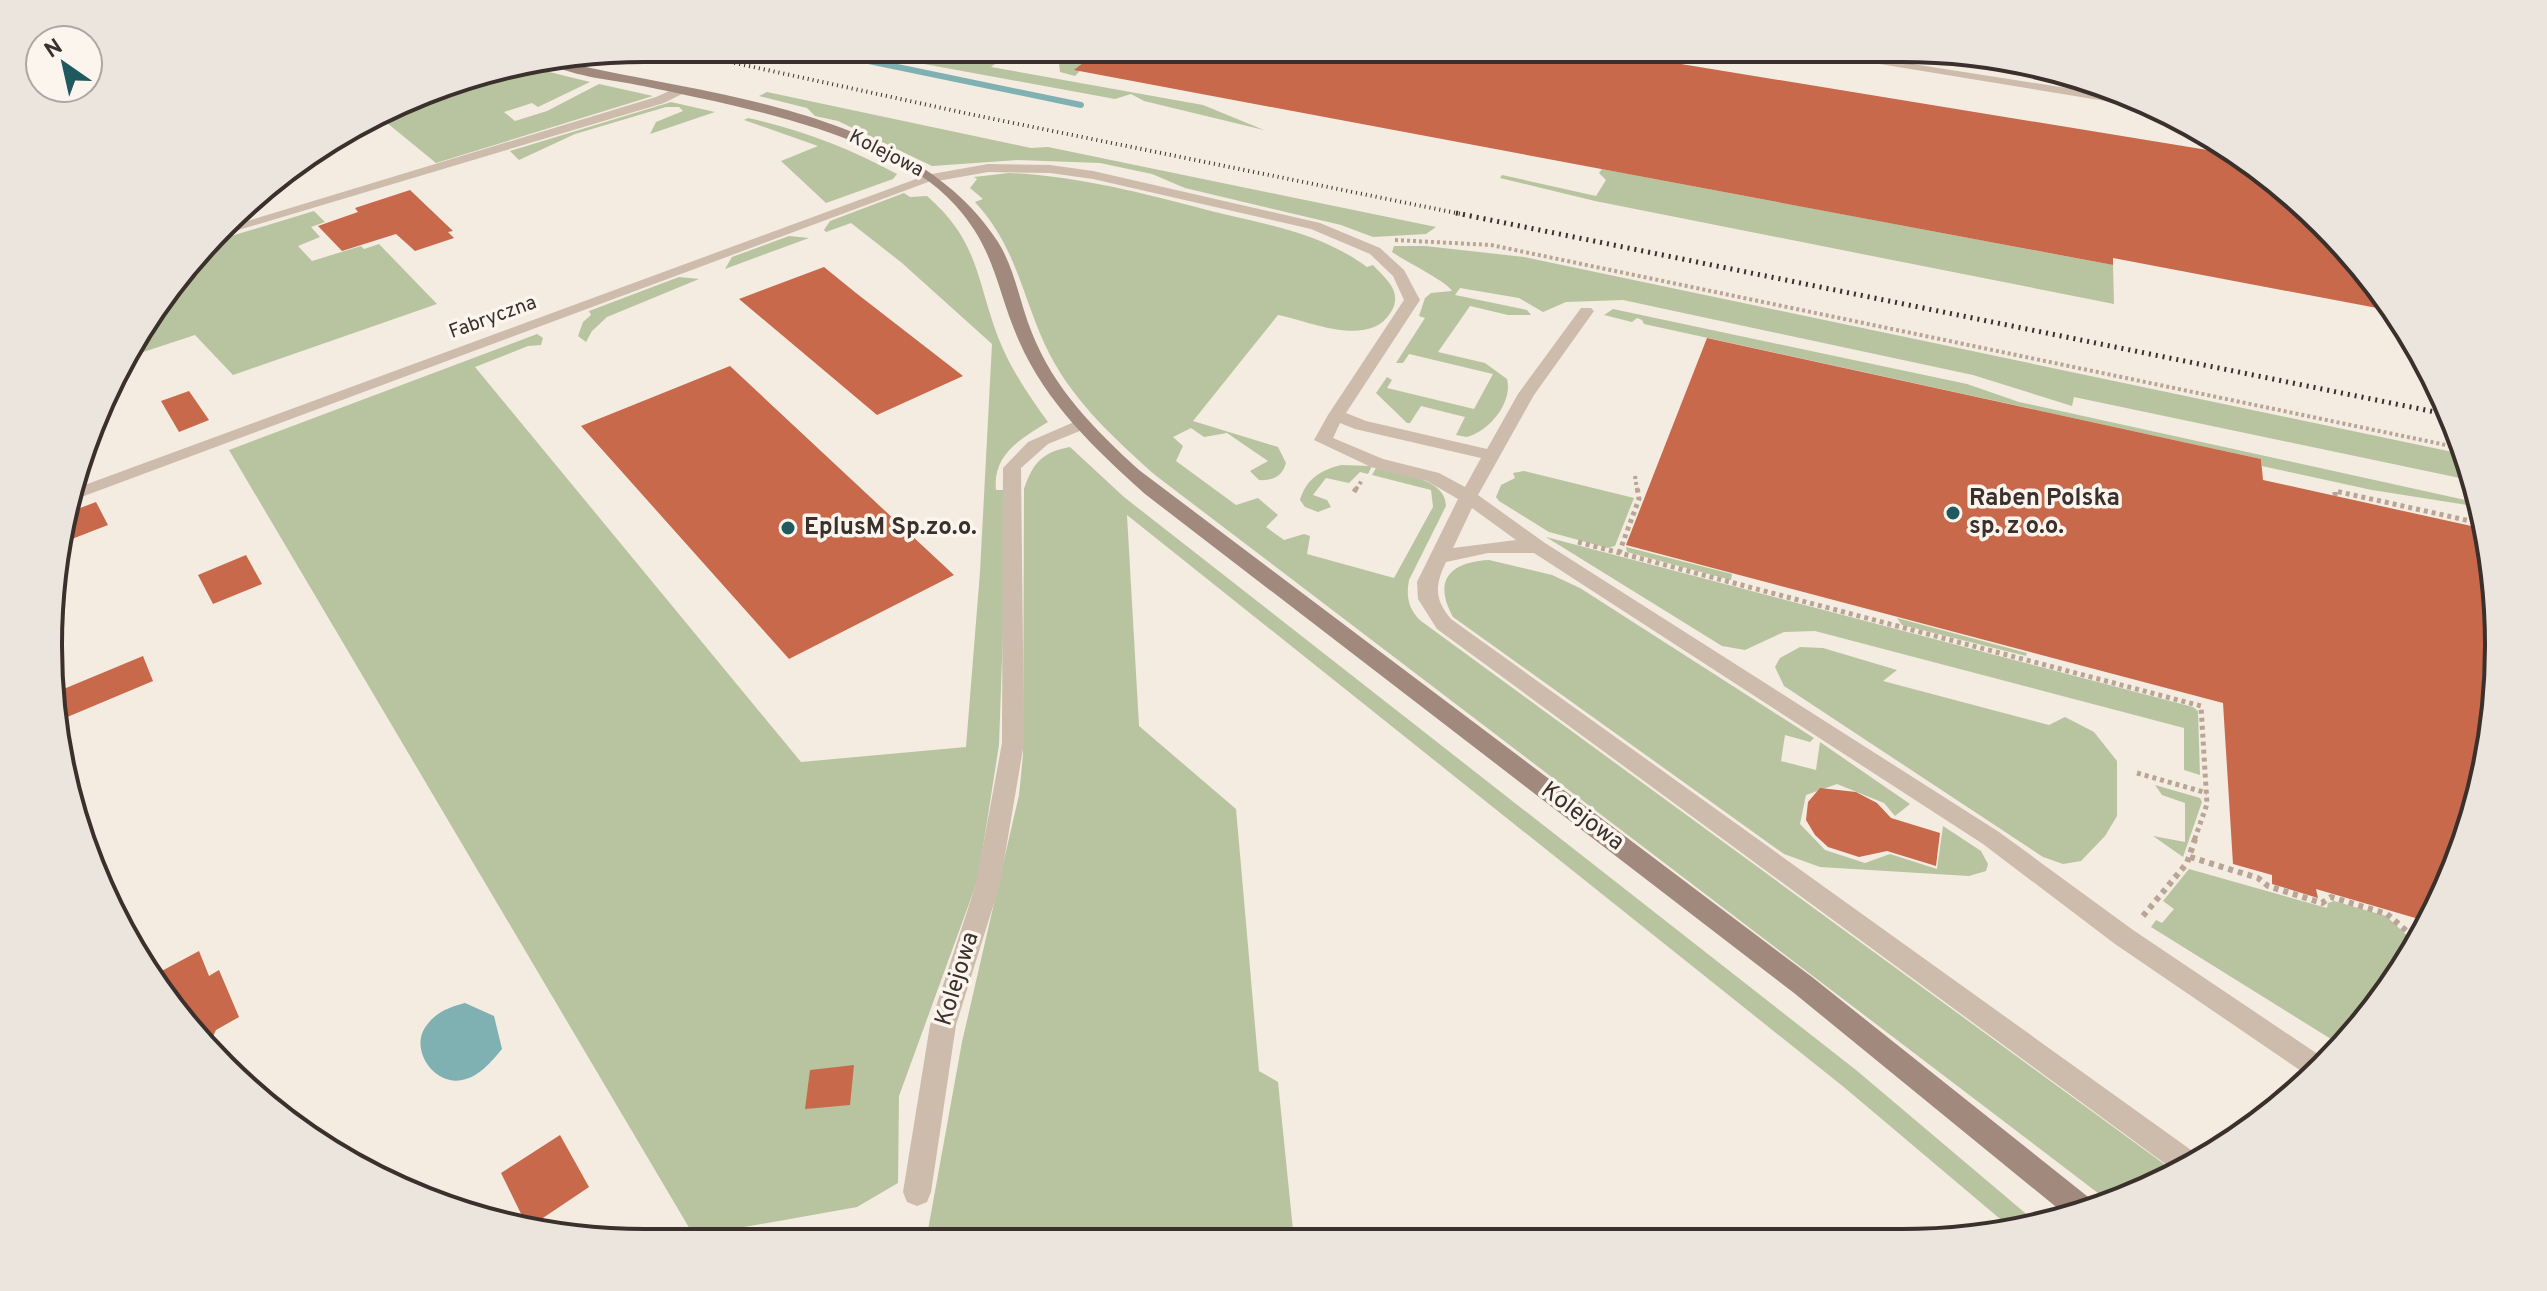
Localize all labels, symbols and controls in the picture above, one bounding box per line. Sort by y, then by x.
north arrow [24,24,104,104]
text: N [40,34,68,65]
street label: Kolejowa [844,124,928,184]
street label: Fabryczna [446,290,540,346]
place label: Raben Polska sp. z o.o. [1969,484,2120,542]
marker: Raben Polska sp. z o.o. [1944,504,1962,522]
place label: EplusM Sp.zo.o. [804,513,977,543]
marker: EplusM Sp.zo.o. [779,519,797,537]
street label: Kolejowa [1534,776,1630,858]
street label: Kolejowa [930,928,986,1030]

